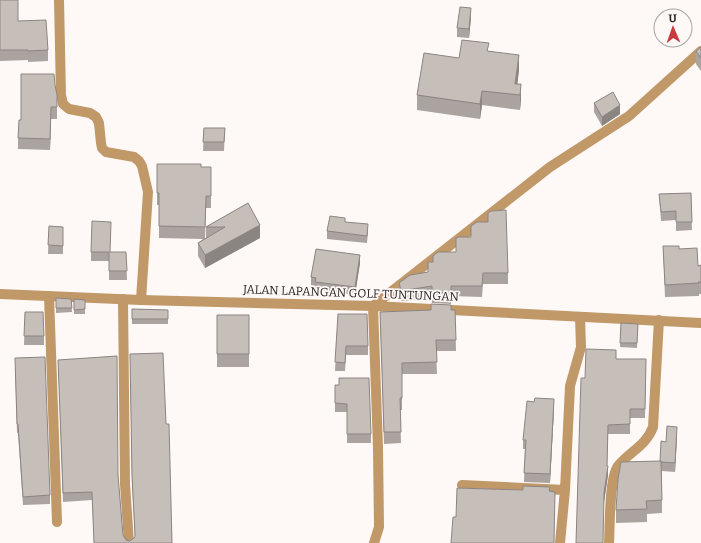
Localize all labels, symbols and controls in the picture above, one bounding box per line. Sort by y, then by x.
north arrow [653,8,693,48]
text: U [668,12,677,25]
street label: JALAN LAPANGAN GOLF TUNTUNGAN [242,282,460,304]

